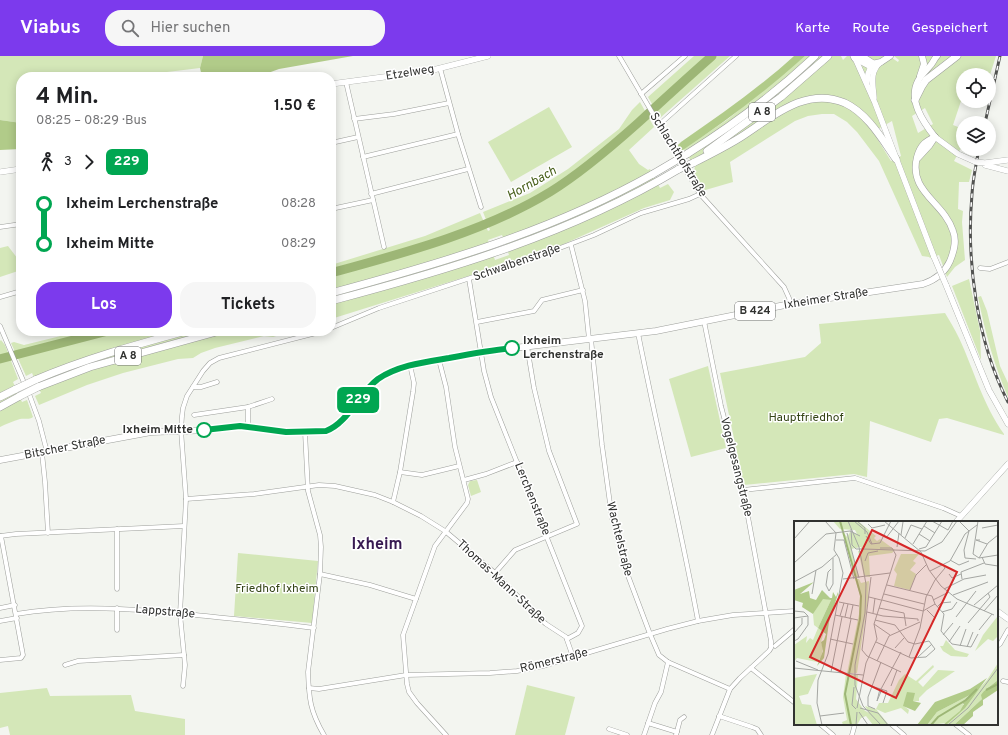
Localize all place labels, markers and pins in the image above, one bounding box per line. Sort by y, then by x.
place label: Ixheim Lerchenstraße [523,333,604,363]
marker: Ixheim Lerchenstraße [504,340,520,356]
place label: Ixheim Mitte [123,422,193,438]
marker: Ixheim Mitte [196,422,212,438]

